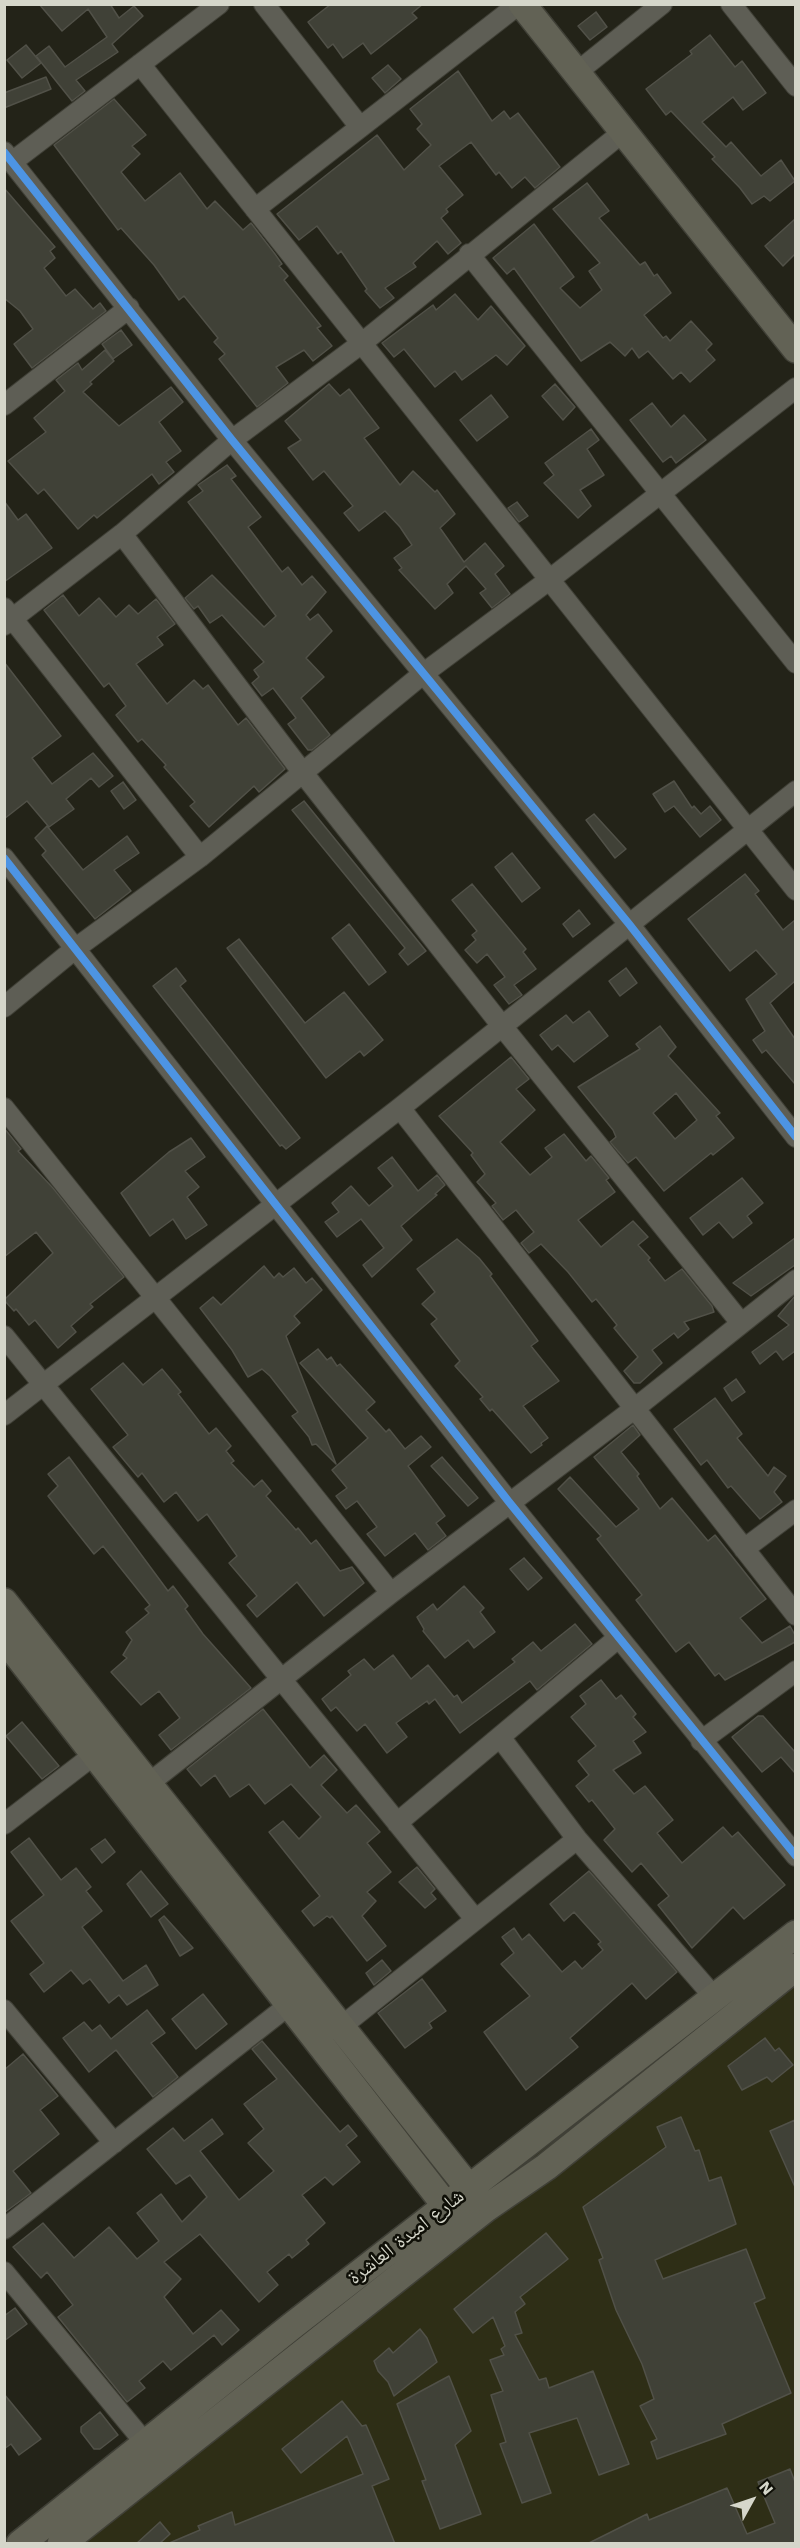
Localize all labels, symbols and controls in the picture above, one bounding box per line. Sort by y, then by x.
street label: شارع امبدة العاشرة [343,2184,469,2290]
north arrow [722,2470,782,2530]
text: N [755,2477,777,2499]

